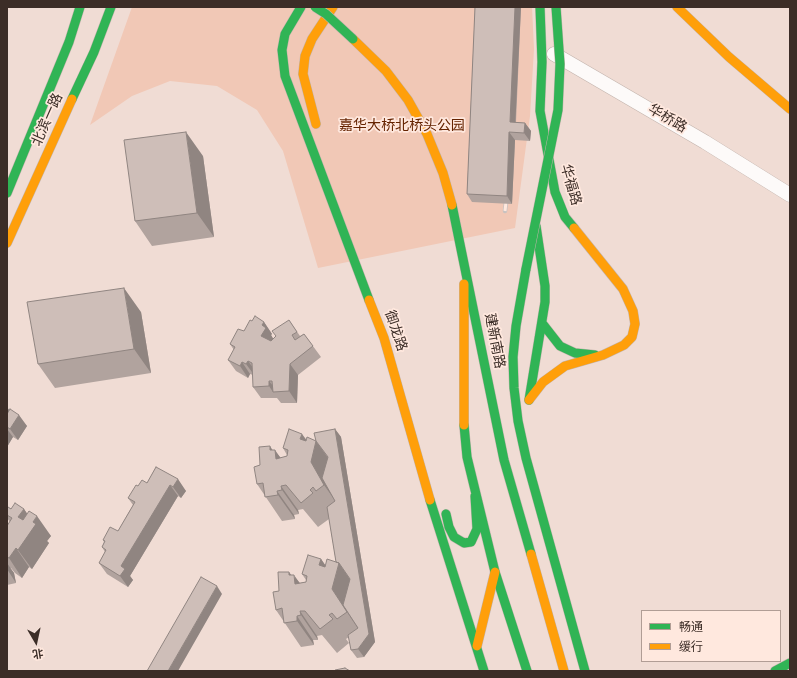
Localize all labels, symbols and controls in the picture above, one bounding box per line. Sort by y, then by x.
street label: 北滨一路 [29,91,67,149]
street label: 华桥路 [645,101,689,137]
park label: 嘉华大桥北桥头公园 [339,119,465,135]
street label: 华福路 [556,162,584,208]
street label: 御龙路 [380,308,410,354]
street label: 建新南路 [480,312,508,370]
legend [641,610,781,662]
text: 畅通 [679,618,703,636]
north arrow [16,622,56,662]
text: 缓行 [679,638,703,656]
text: 北 [31,645,45,663]

